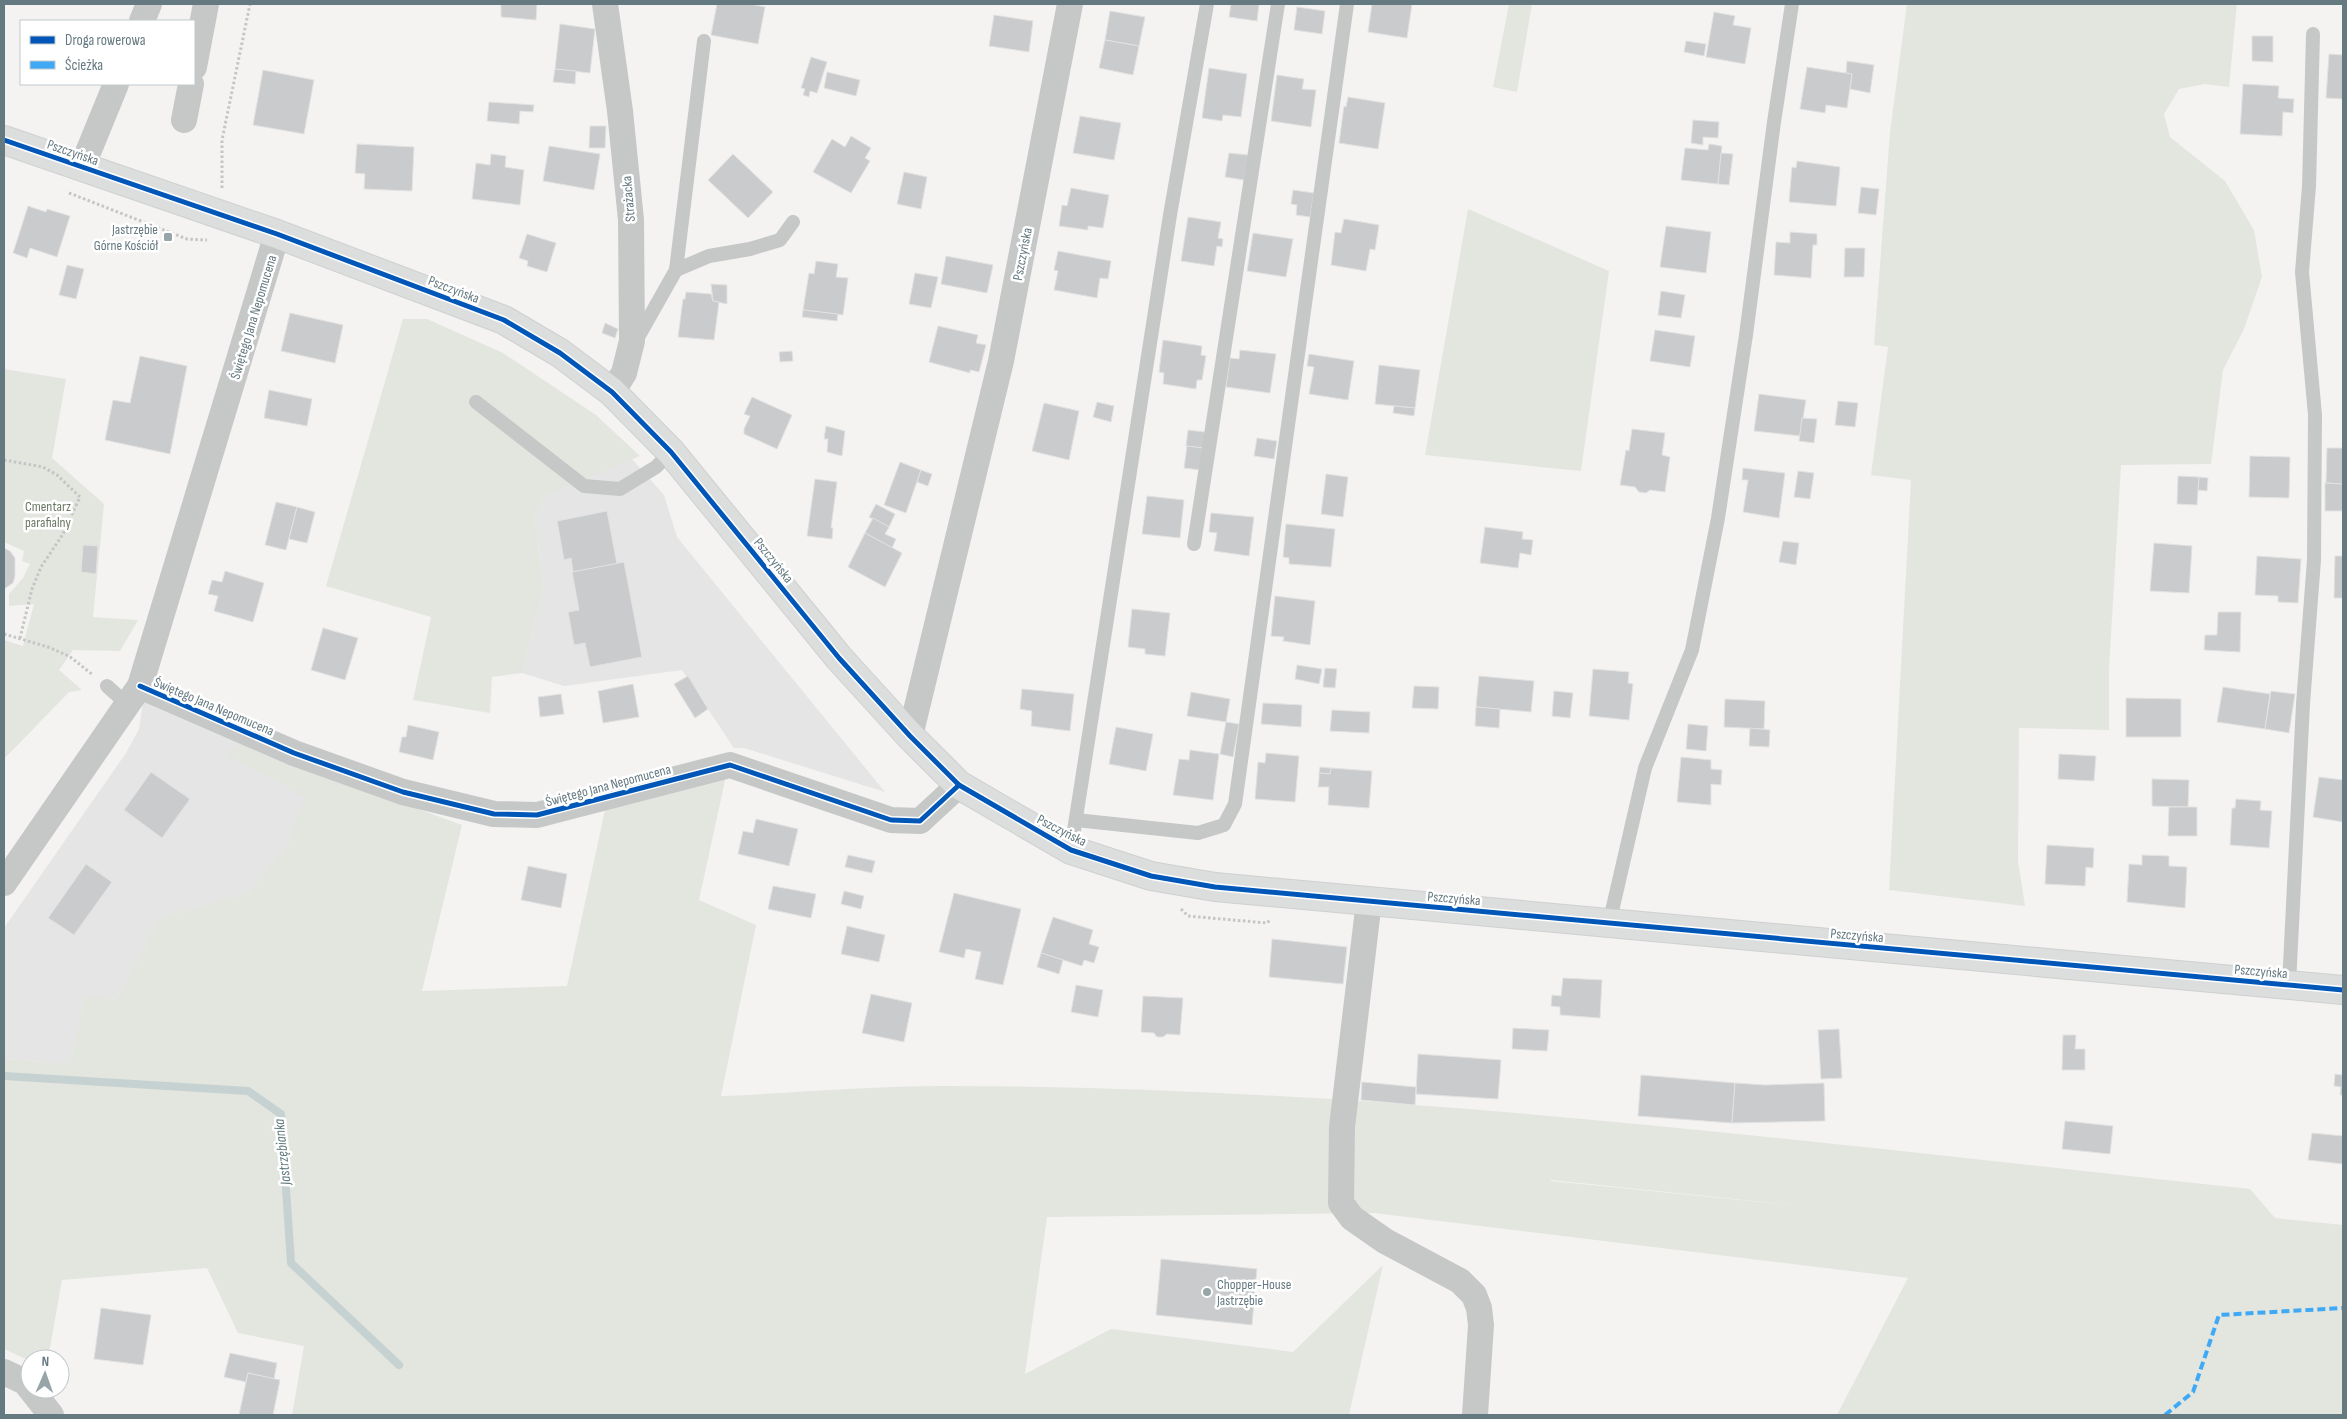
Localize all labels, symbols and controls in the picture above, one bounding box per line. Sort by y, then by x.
legend [20,20,195,85]
text: Droga rowerowa [65,31,146,50]
text: Ścieżka [65,56,103,75]
street label: Pszczyńska [45,136,101,169]
street label: Strażacka [618,175,639,223]
place label: Jastrzębie Górne Kościół [94,221,158,254]
street label: Pszczyńska [1009,226,1036,282]
marker: Jastrzębie Górne Kościół [162,231,174,243]
street label: Świętego Jana Nepomucena [226,253,280,381]
street label: Pszczyńska [426,272,482,307]
park label: Cmentarz parafialny [25,498,72,531]
street label: Pszczyńska [750,534,797,586]
street label: Świętego Jana Nepomucena [151,673,277,739]
street label: Świętego Jana Nepomucena [544,761,673,810]
street label: Pszczyńska [1034,811,1089,850]
street label: Pszczyńska [1427,888,1481,909]
street label: Pszczyńska [1830,925,1884,946]
street label: Pszczyńska [2234,961,2288,982]
water label: Jastrzębianka [270,1118,296,1187]
place label: Chopper-House Jastrzębie [1216,1276,1291,1309]
marker: Chopper-House Jastrzębie [1201,1286,1213,1298]
north arrow [20,1349,70,1399]
text: N [41,1353,49,1370]

